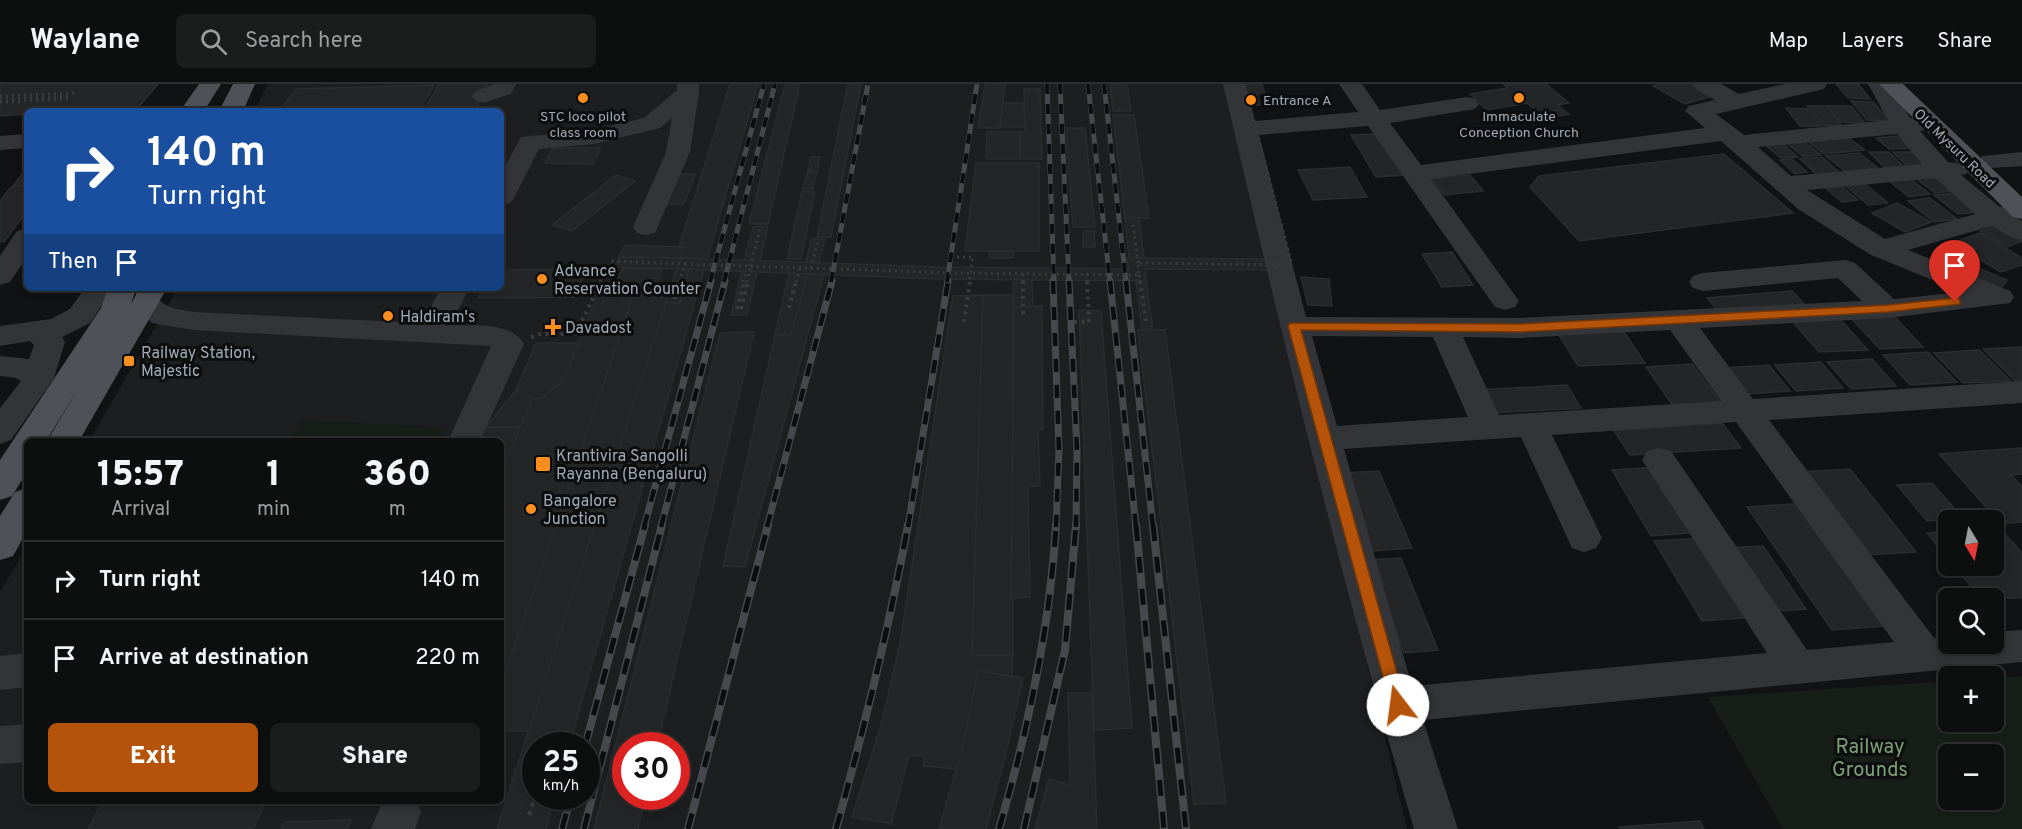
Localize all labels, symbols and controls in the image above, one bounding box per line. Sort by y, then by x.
search box [176,14,596,68]
text: Waylane [30,23,140,59]
icon: search [197,25,230,58]
text: Search here [245,28,363,55]
text: Map [1769,28,1808,55]
text: Layers [1841,28,1904,55]
text: Share [1937,28,1992,55]
marker: STC loco pilot class room [576,91,590,105]
marker: Immaculate Conception Church [1512,91,1526,105]
marker: Entrance A [1244,93,1258,107]
place label: Entrance A [1263,93,1331,110]
street label: Old Mysuru Road [1910,106,1998,192]
place label: STC loco pilot class room [540,109,626,142]
place label: Immaculate Conception Church [1459,109,1579,142]
text: 140 m [147,128,266,181]
icon: right [48,132,126,210]
text: Turn right [147,180,266,214]
pin [1929,240,1980,302]
icon: arrive [110,246,143,279]
text: Then [48,249,98,276]
icon: arrive [1938,249,1971,282]
place label: Advance Reservation Counter [554,262,701,300]
marker: Advance Reservation Counter [535,272,549,286]
place label: Haldiram's [400,308,475,328]
marker: Haldiram's [381,309,395,323]
place label: Davadost [565,319,632,339]
marker: Davadost [546,320,560,334]
place label: Railway Station, Majestic [141,344,255,382]
marker: Railway Station, Majestic [122,354,136,368]
place label: Krantivira Sangolli Rayanna (Bengaluru) [556,447,707,485]
text: 15:57 [97,453,184,499]
text: 1 [266,453,281,499]
text: 360 [363,453,431,499]
marker: Krantivira Sangolli Rayanna (Bengaluru) [534,455,552,473]
place label: Bangalore Junction [543,492,617,530]
text: Arrival [111,497,170,523]
text: min [257,497,290,523]
text: m [389,497,406,523]
marker: Bangalore Junction [524,502,538,516]
north arrow [1938,510,2004,576]
map controls [1938,510,2004,810]
icon: right [48,564,81,597]
text: Turn right [99,567,201,594]
text: 140 m [421,567,480,594]
button: search [1938,588,2004,654]
icon: arrive [48,642,81,675]
text: Arrive at destination [99,645,309,672]
text: 220 m [415,645,480,672]
button: + [1938,666,2004,732]
position arrow [1366,673,1430,737]
button: Exit [48,723,258,792]
button: Share [270,723,480,792]
speed limit sign: 30 [612,732,690,810]
park label: Railway Grounds [1832,735,1908,784]
button: − [1938,744,2004,810]
text: 25 [543,745,579,782]
text: km/h [543,777,579,796]

